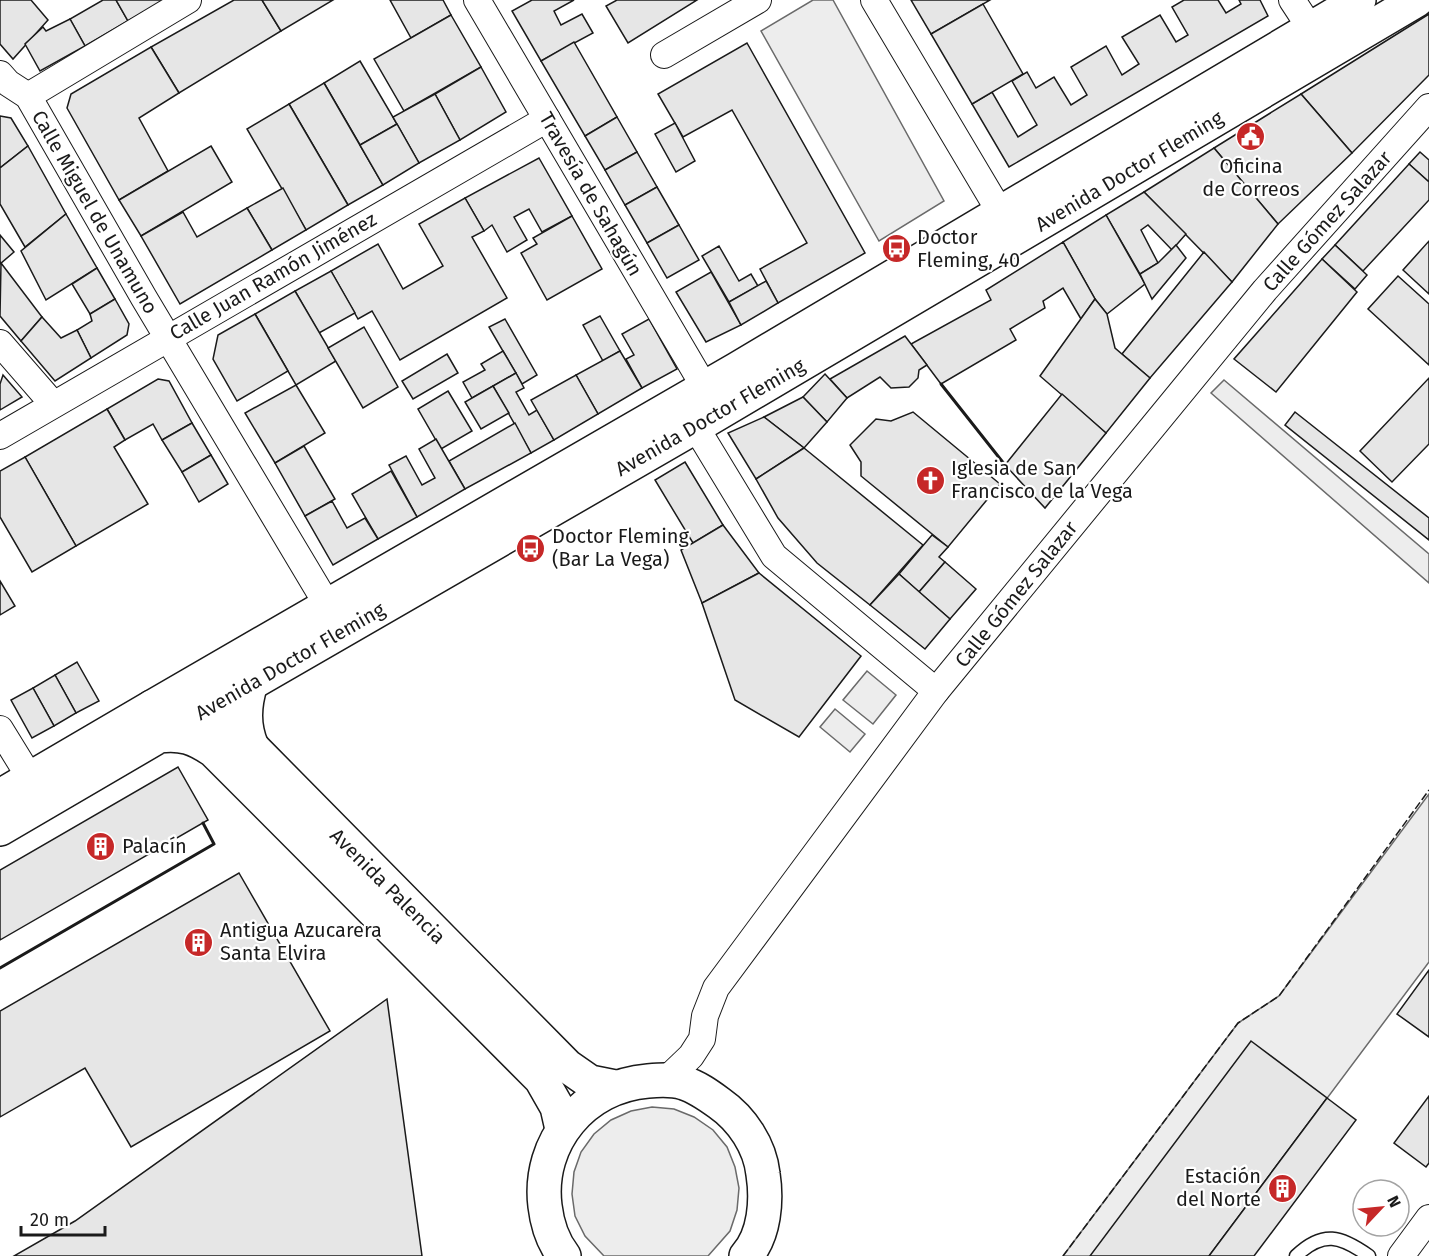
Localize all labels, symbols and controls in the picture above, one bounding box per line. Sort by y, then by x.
street label: Avenida Doctor Fleming [1031,105,1228,237]
street label: Calle Miguel de Unamuno [27,106,163,318]
street label: Travesía de Sahagún [534,108,648,280]
public building icon: Oficina de Correos [1235,120,1267,152]
street label: Calle Gómez Salazar [1258,146,1397,296]
place label: Oficina de Correos [1202,154,1300,201]
street label: Calle Juan Ramón Jiménez [165,207,381,345]
place label: Doctor Fleming, 40 [917,225,1020,272]
bus stop icon: Doctor Fleming, 40 [880,232,912,264]
street label: Avenida Doctor Fleming [611,353,809,481]
place label: Iglesia de San Francisco de la Vega [951,456,1133,503]
church icon: Iglesia de San Francisco de la Vega [914,464,946,496]
street label: Calle Gómez Salazar [950,516,1082,672]
place label: Doctor Fleming (Bar La Vega) [552,524,690,571]
bus stop icon: Doctor Fleming (Bar La Vega) [515,532,547,564]
street label: Avenida Doctor Fleming [191,597,389,725]
street label: Avenida Palencia [325,823,451,949]
building icon: Palacín [85,830,117,862]
place label: Palacín [122,834,187,858]
place label: Antigua Azucarera Santa Elvira [220,918,382,965]
building icon: Antigua Azucarera Santa Elvira [183,926,215,958]
place label: Estación del Norte [1176,1164,1261,1211]
building icon: Estación del Norte [1266,1172,1298,1204]
north arrow [1351,1178,1411,1238]
text: N [1383,1193,1405,1211]
scale bar [21,1199,105,1237]
text: 20 m [30,1209,69,1231]

